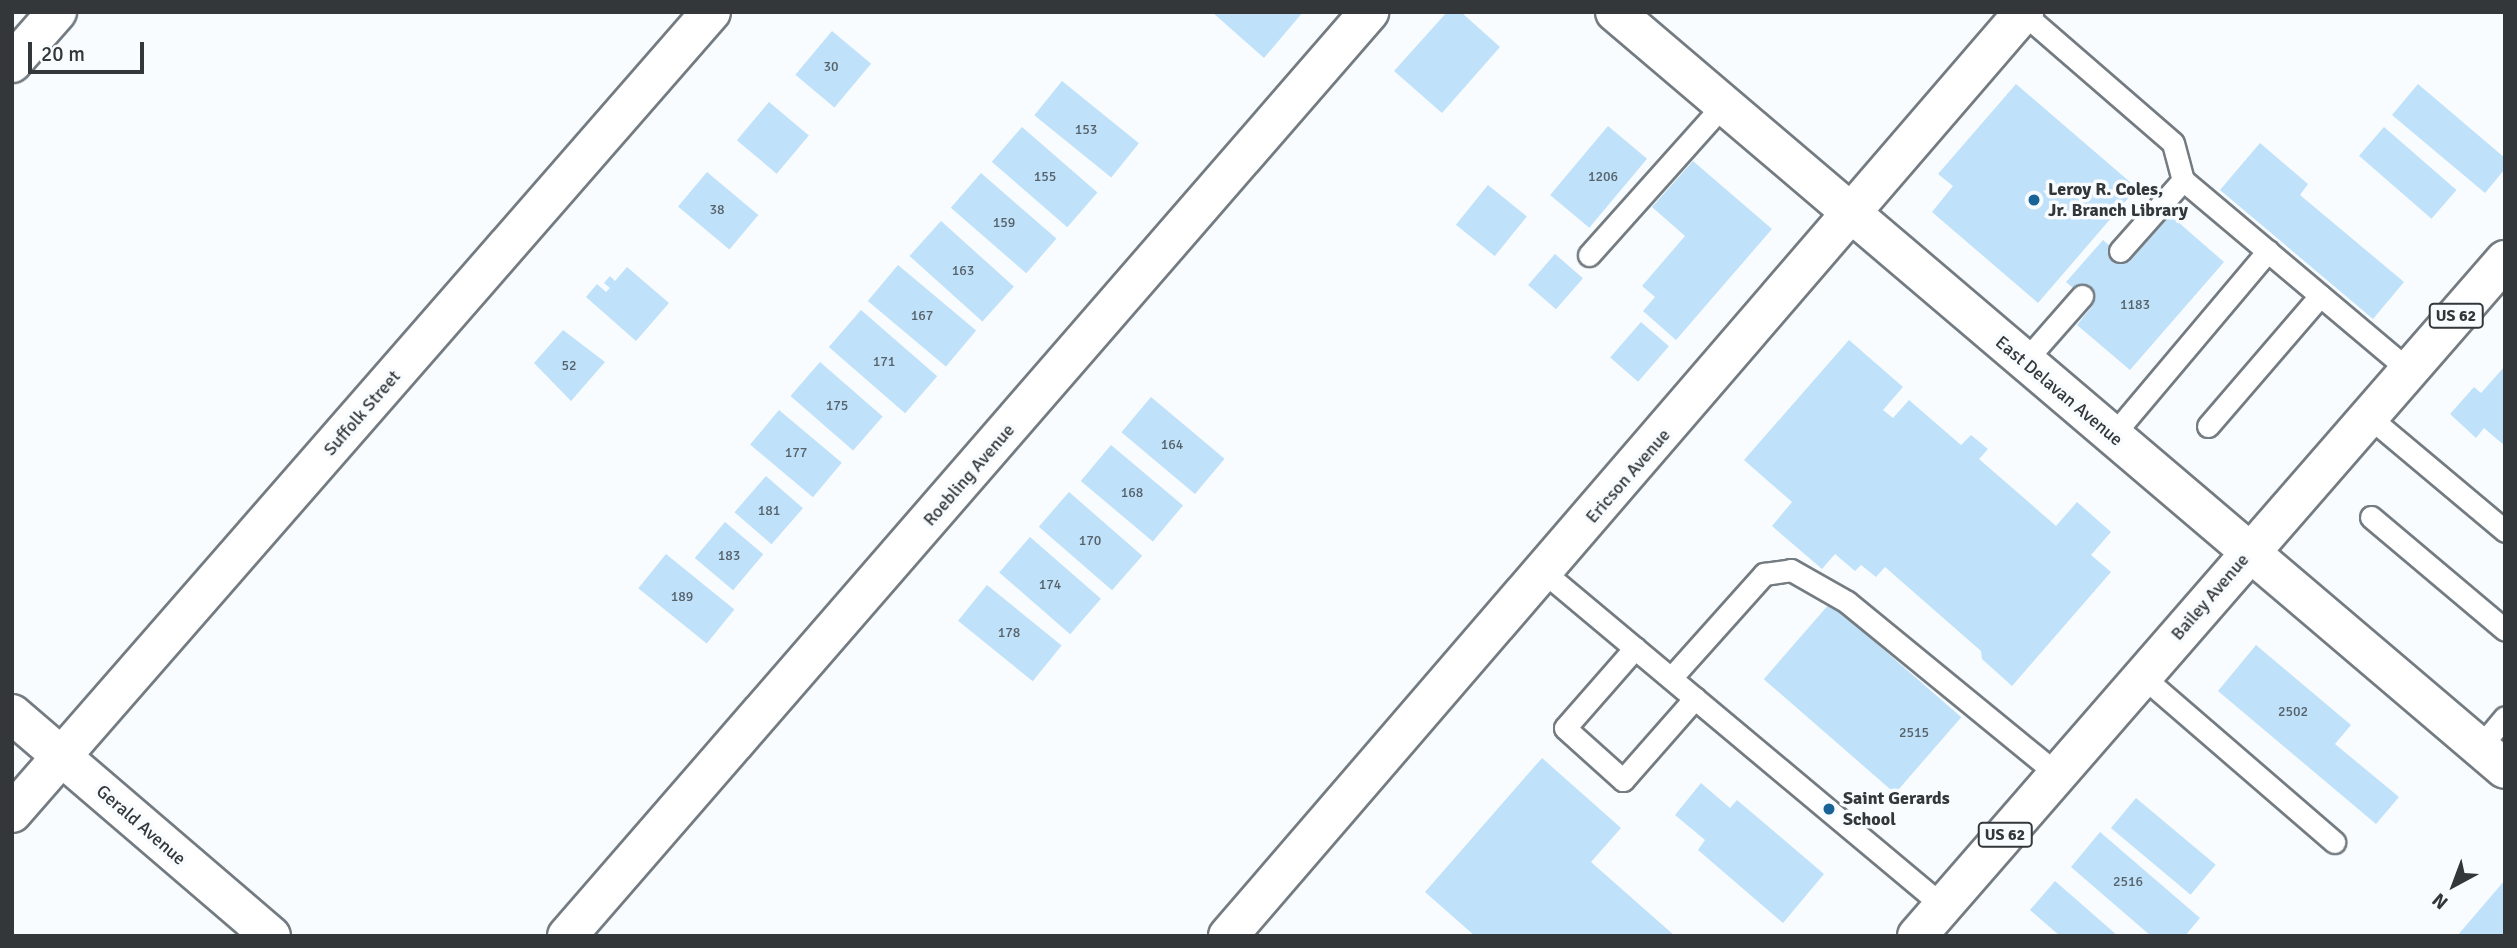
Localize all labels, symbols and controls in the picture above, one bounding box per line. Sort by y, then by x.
scale bar [32,28,147,72]
text: 20 m [41,41,85,67]
house number: 30 [823,59,839,75]
house number: 153 [1075,122,1097,138]
house number: 155 [1034,169,1056,185]
house number: 1206 [1588,169,1618,185]
place label: Leroy R. Coles, Jr. Branch Library [2048,179,2188,222]
marker: Leroy R. Coles, Jr. Branch Library [2026,192,2042,208]
house number: 38 [709,202,725,218]
house number: 159 [993,215,1015,231]
house number: 163 [952,263,974,279]
house number: 1183 [2120,297,2150,313]
road number: US 62 [2428,304,2484,328]
house number: 167 [911,308,933,324]
street label: East Delavan Avenue [1991,331,2127,451]
house number: 171 [873,354,895,370]
house number: 52 [561,358,577,374]
street label: Suffolk Street [319,366,405,460]
house number: 175 [826,398,848,414]
street label: Roebling Avenue [919,420,1019,530]
street label: Ericson Avenue [1581,424,1675,528]
house number: 164 [1161,437,1183,453]
house number: 177 [785,445,807,461]
house number: 168 [1121,485,1143,501]
house number: 181 [758,503,780,519]
house number: 170 [1079,533,1101,549]
house number: 183 [718,548,740,564]
street label: Bailey Avenue [2167,549,2253,645]
house number: 174 [1039,577,1061,593]
house number: 189 [671,589,693,605]
house number: 178 [998,625,1020,641]
house number: 2502 [2278,704,2308,720]
house number: 2515 [1899,725,1929,741]
street label: Gerald Avenue [92,780,190,870]
place label: Saint Gerards School [1843,788,1950,830]
marker: Saint Gerards School [1821,801,1837,817]
road number: US 62 [1977,822,2033,848]
north arrow [2419,850,2489,920]
house number: 2516 [2113,874,2143,890]
text: N [2427,887,2453,914]

